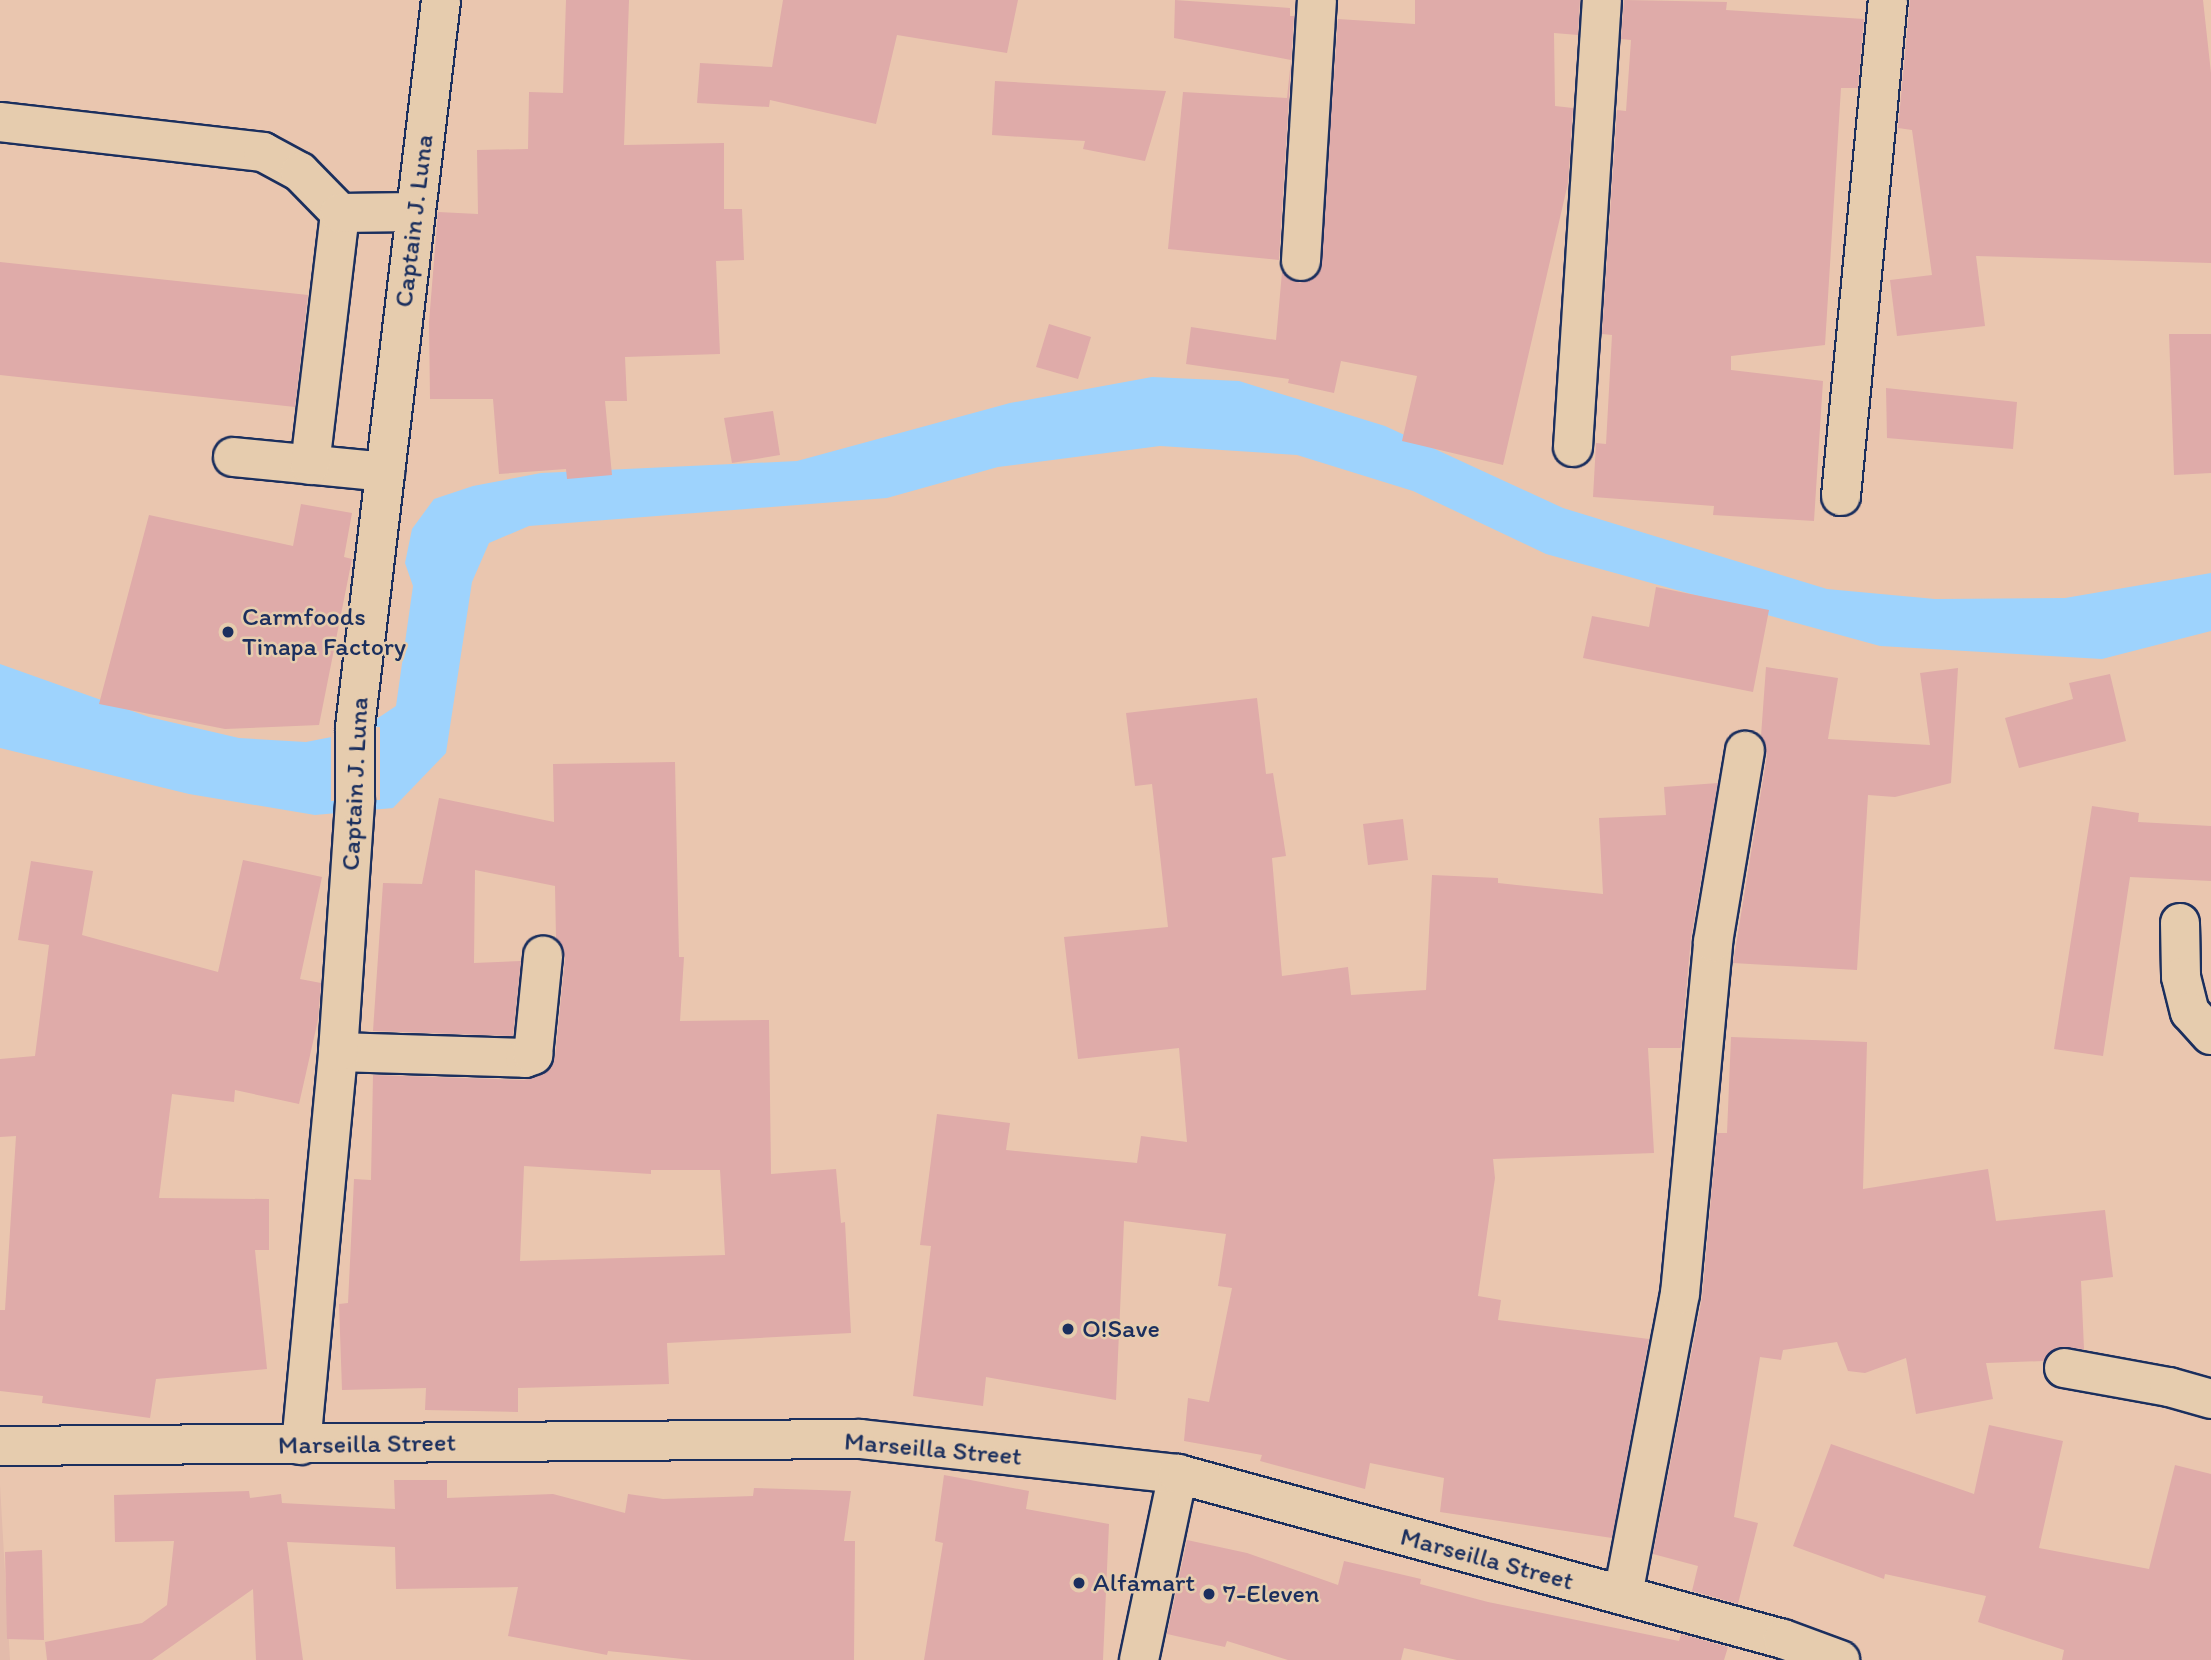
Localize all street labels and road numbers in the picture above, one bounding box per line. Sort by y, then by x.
street label: Captain J. Luna [388,133,440,309]
street label: Captain J. Luna [335,697,375,871]
street label: Marseilla Street [843,1426,1023,1472]
street label: Marseilla Street [278,1427,456,1461]
street label: Marseilla Street [1397,1521,1577,1597]

